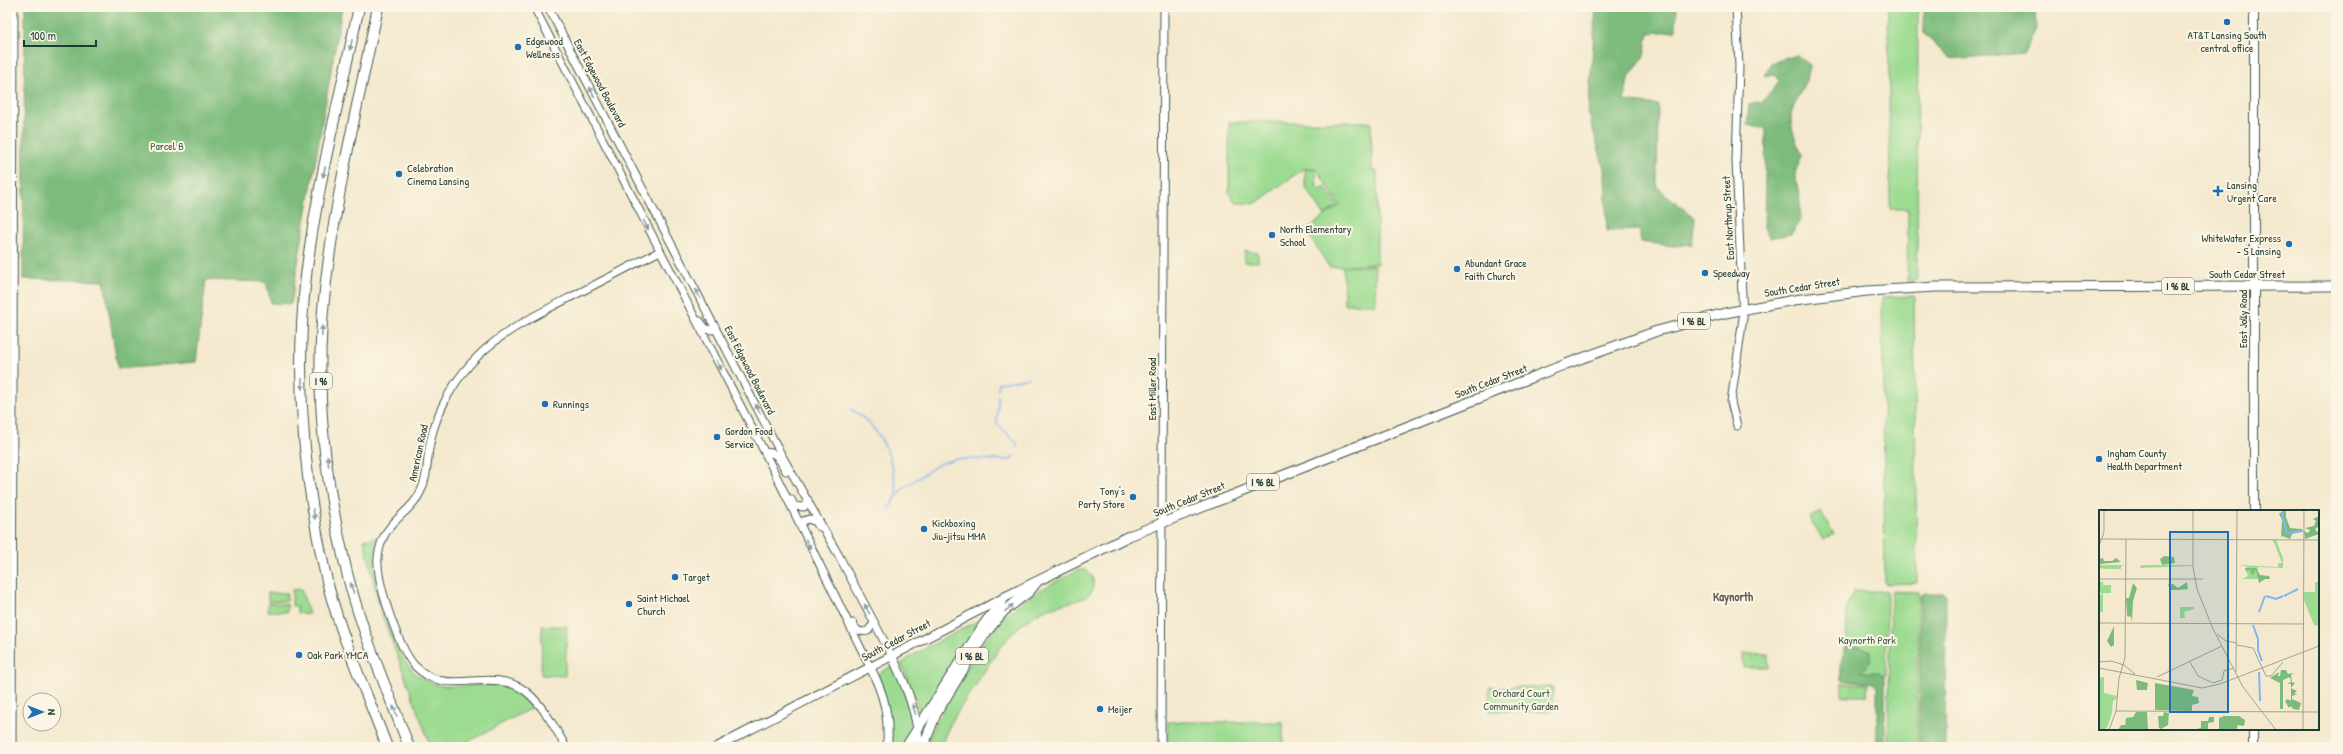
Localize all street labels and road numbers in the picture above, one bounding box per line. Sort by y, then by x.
street label: East Edgewood Boulevard [571,36,629,130]
street label: East Northrup Street [1719,175,1737,260]
street label: South Cedar Street [2209,267,2285,281]
street label: South Cedar Street [1763,274,1841,300]
road number: I 96 BL [2162,278,2194,294]
street label: East Jolly Road [2236,289,2250,348]
road number: I 96 BL [1678,313,1710,329]
street label: East Edgewood Boulevard [722,323,779,417]
street label: East Miller Road [1145,357,1159,420]
street label: South Cedar Street [1453,361,1529,401]
road number: I 96 [310,373,332,389]
street label: American Road [405,422,431,483]
road number: I 96 BL [1247,474,1279,490]
street label: South Cedar Street [1151,478,1227,520]
street label: South Cedar Street [859,616,933,664]
road number: I 96 BL [956,648,988,664]

